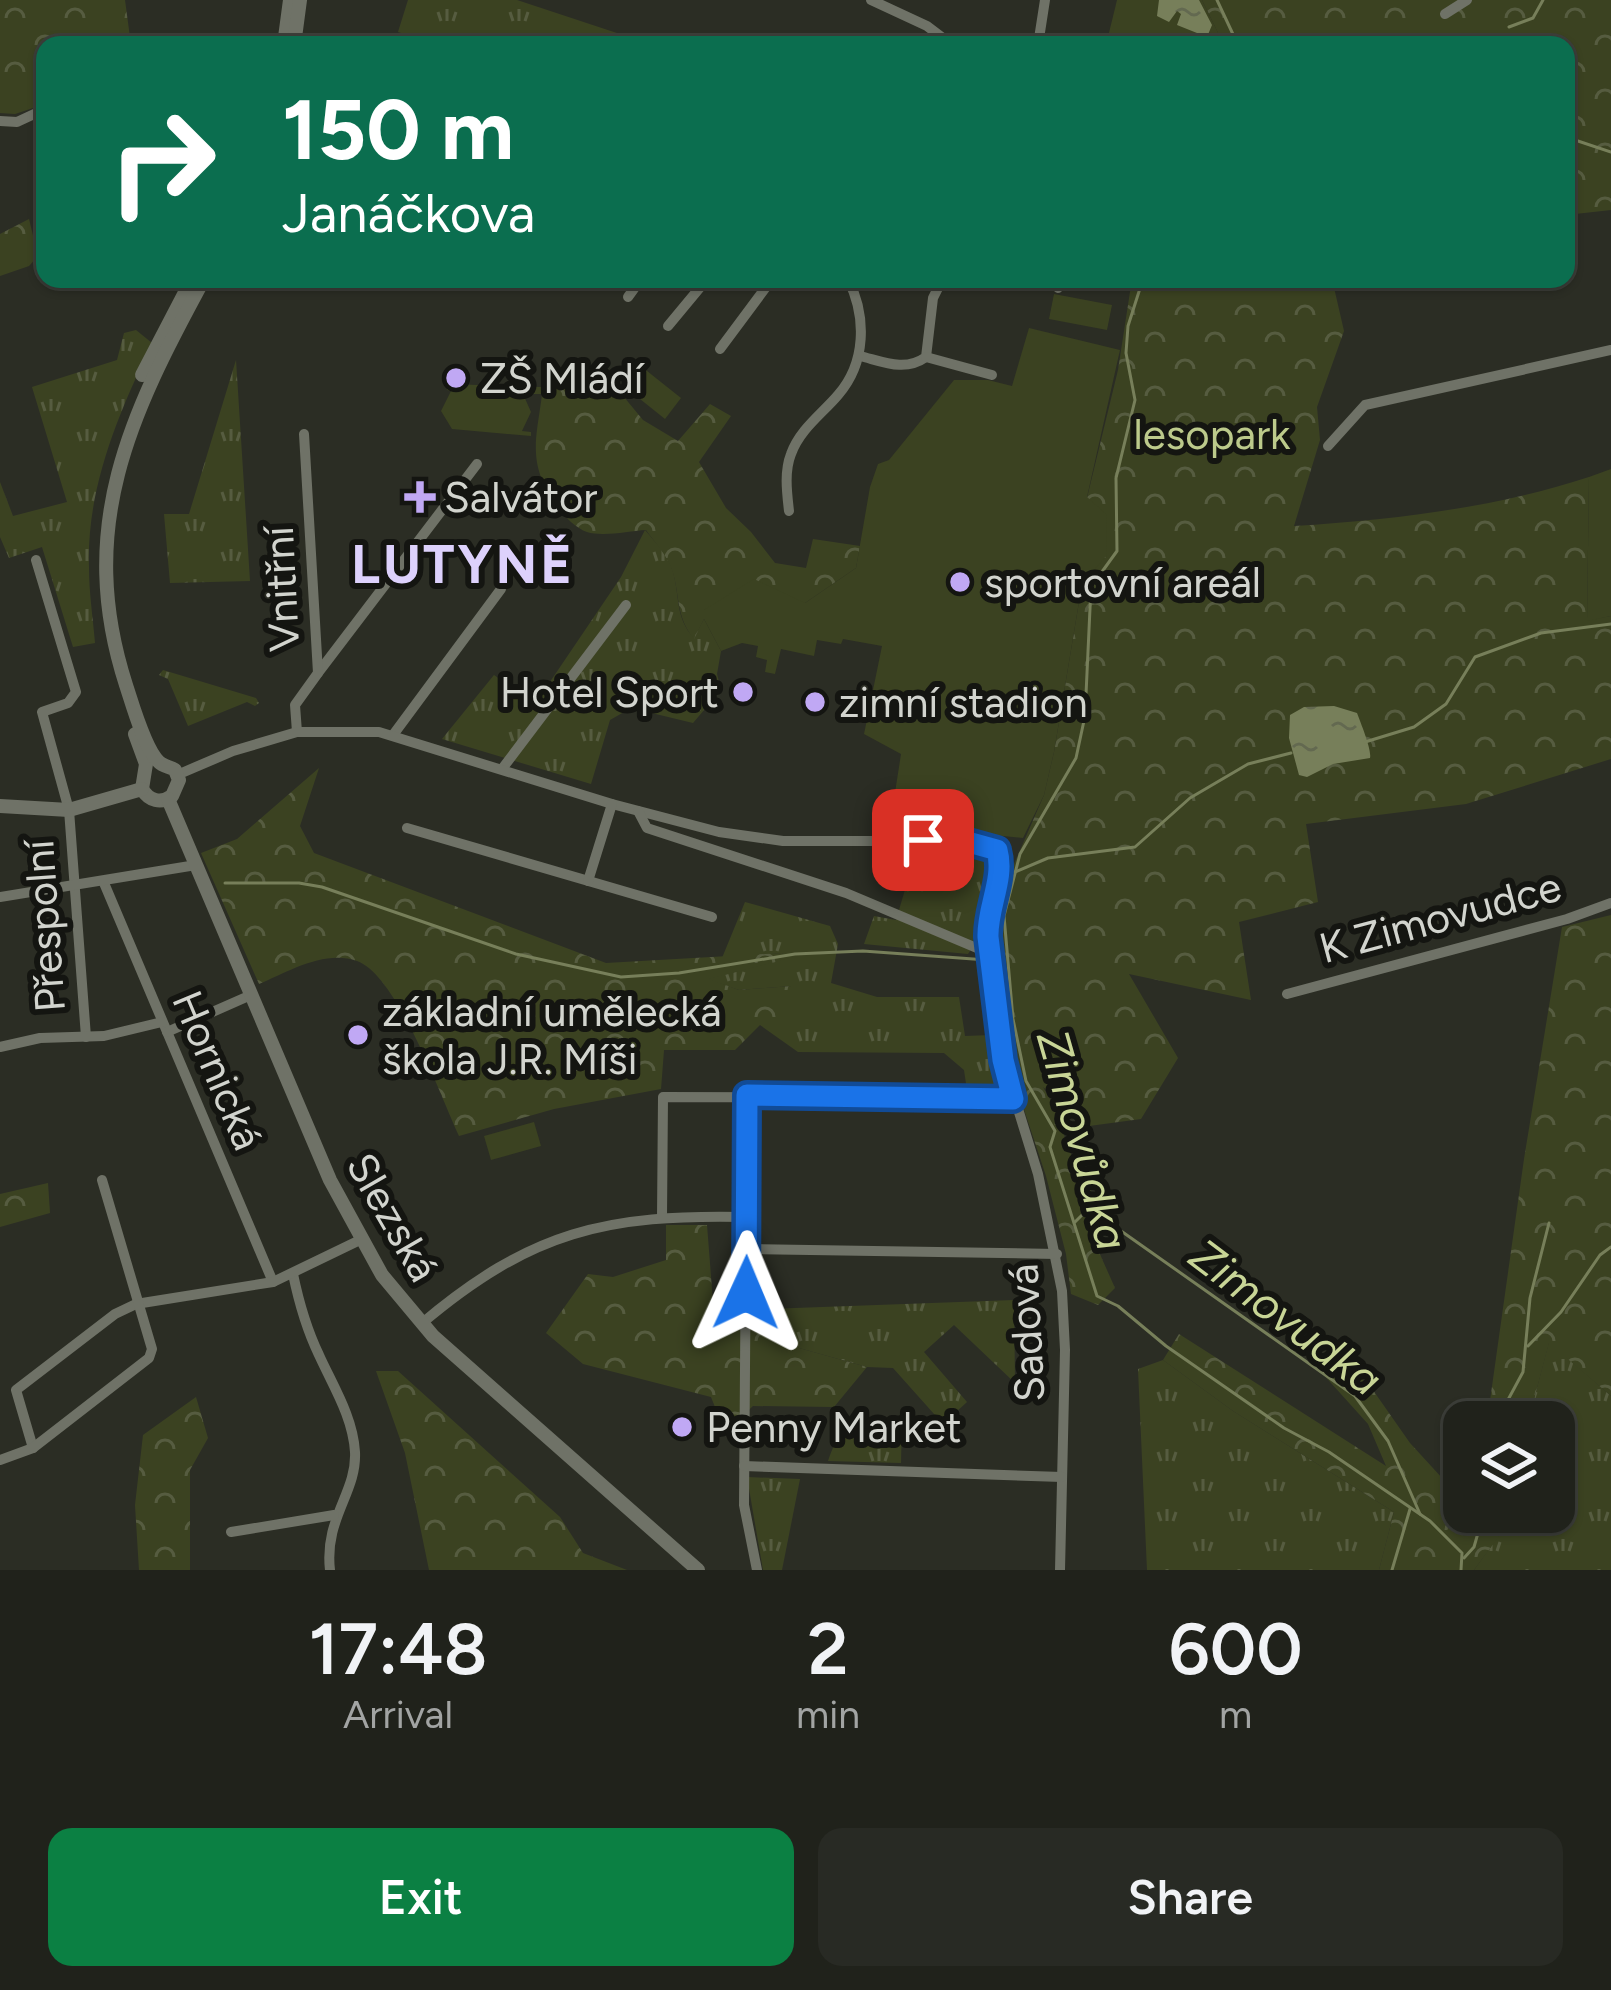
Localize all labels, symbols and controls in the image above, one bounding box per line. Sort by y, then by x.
text: 150 m [282,79,514,180]
icon: right [84,84,240,240]
text: Janáčkova [282,181,535,246]
place label: ZŠ Mládí [480,353,646,404]
marker: ZŠ Mládí [443,365,469,391]
park label: lesopark [1134,409,1291,460]
place label: Salvátor [444,472,598,523]
marker: Salvátor [407,484,433,510]
street label: Vnitřní [253,523,310,653]
district label: LUTYNĚ [351,532,575,597]
place label: sportovní areál [984,557,1261,608]
marker: sportovní areál [947,569,973,595]
place label: Hotel Sport [500,667,719,718]
place label: zimní stadion [839,677,1088,728]
marker: Hotel Sport [730,679,756,705]
marker: zimní stadion [802,689,828,715]
pin [872,789,974,891]
icon: arrive [890,807,956,873]
street label: Přespolní [13,836,76,1014]
street label: K Zimovudce [1314,861,1566,974]
street label: Hornická [161,983,274,1157]
place label: základní umělecká škola J.R. Míši [382,986,722,1085]
marker: základní umělecká škola J.R. Míši [345,1022,371,1048]
water label: Zimovůdka [1026,1024,1140,1256]
street label: Slezská [336,1144,450,1290]
water label: Zimovudka [1180,1227,1392,1407]
position arrow [683,1230,809,1356]
street label: Sadová [997,1263,1056,1403]
map controls [1443,1401,1575,1533]
button: layers [1443,1401,1575,1533]
place label: Penny Market [706,1402,962,1453]
marker: Penny Market [669,1414,695,1440]
text: 17:48 [308,1606,488,1692]
text: 2 [807,1606,849,1692]
text: 600 [1168,1606,1303,1692]
text: Arrival [343,1691,453,1738]
text: min [796,1691,860,1738]
text: m [1219,1691,1252,1738]
button: Exit [48,1828,794,1966]
button: Share [818,1828,1563,1966]

